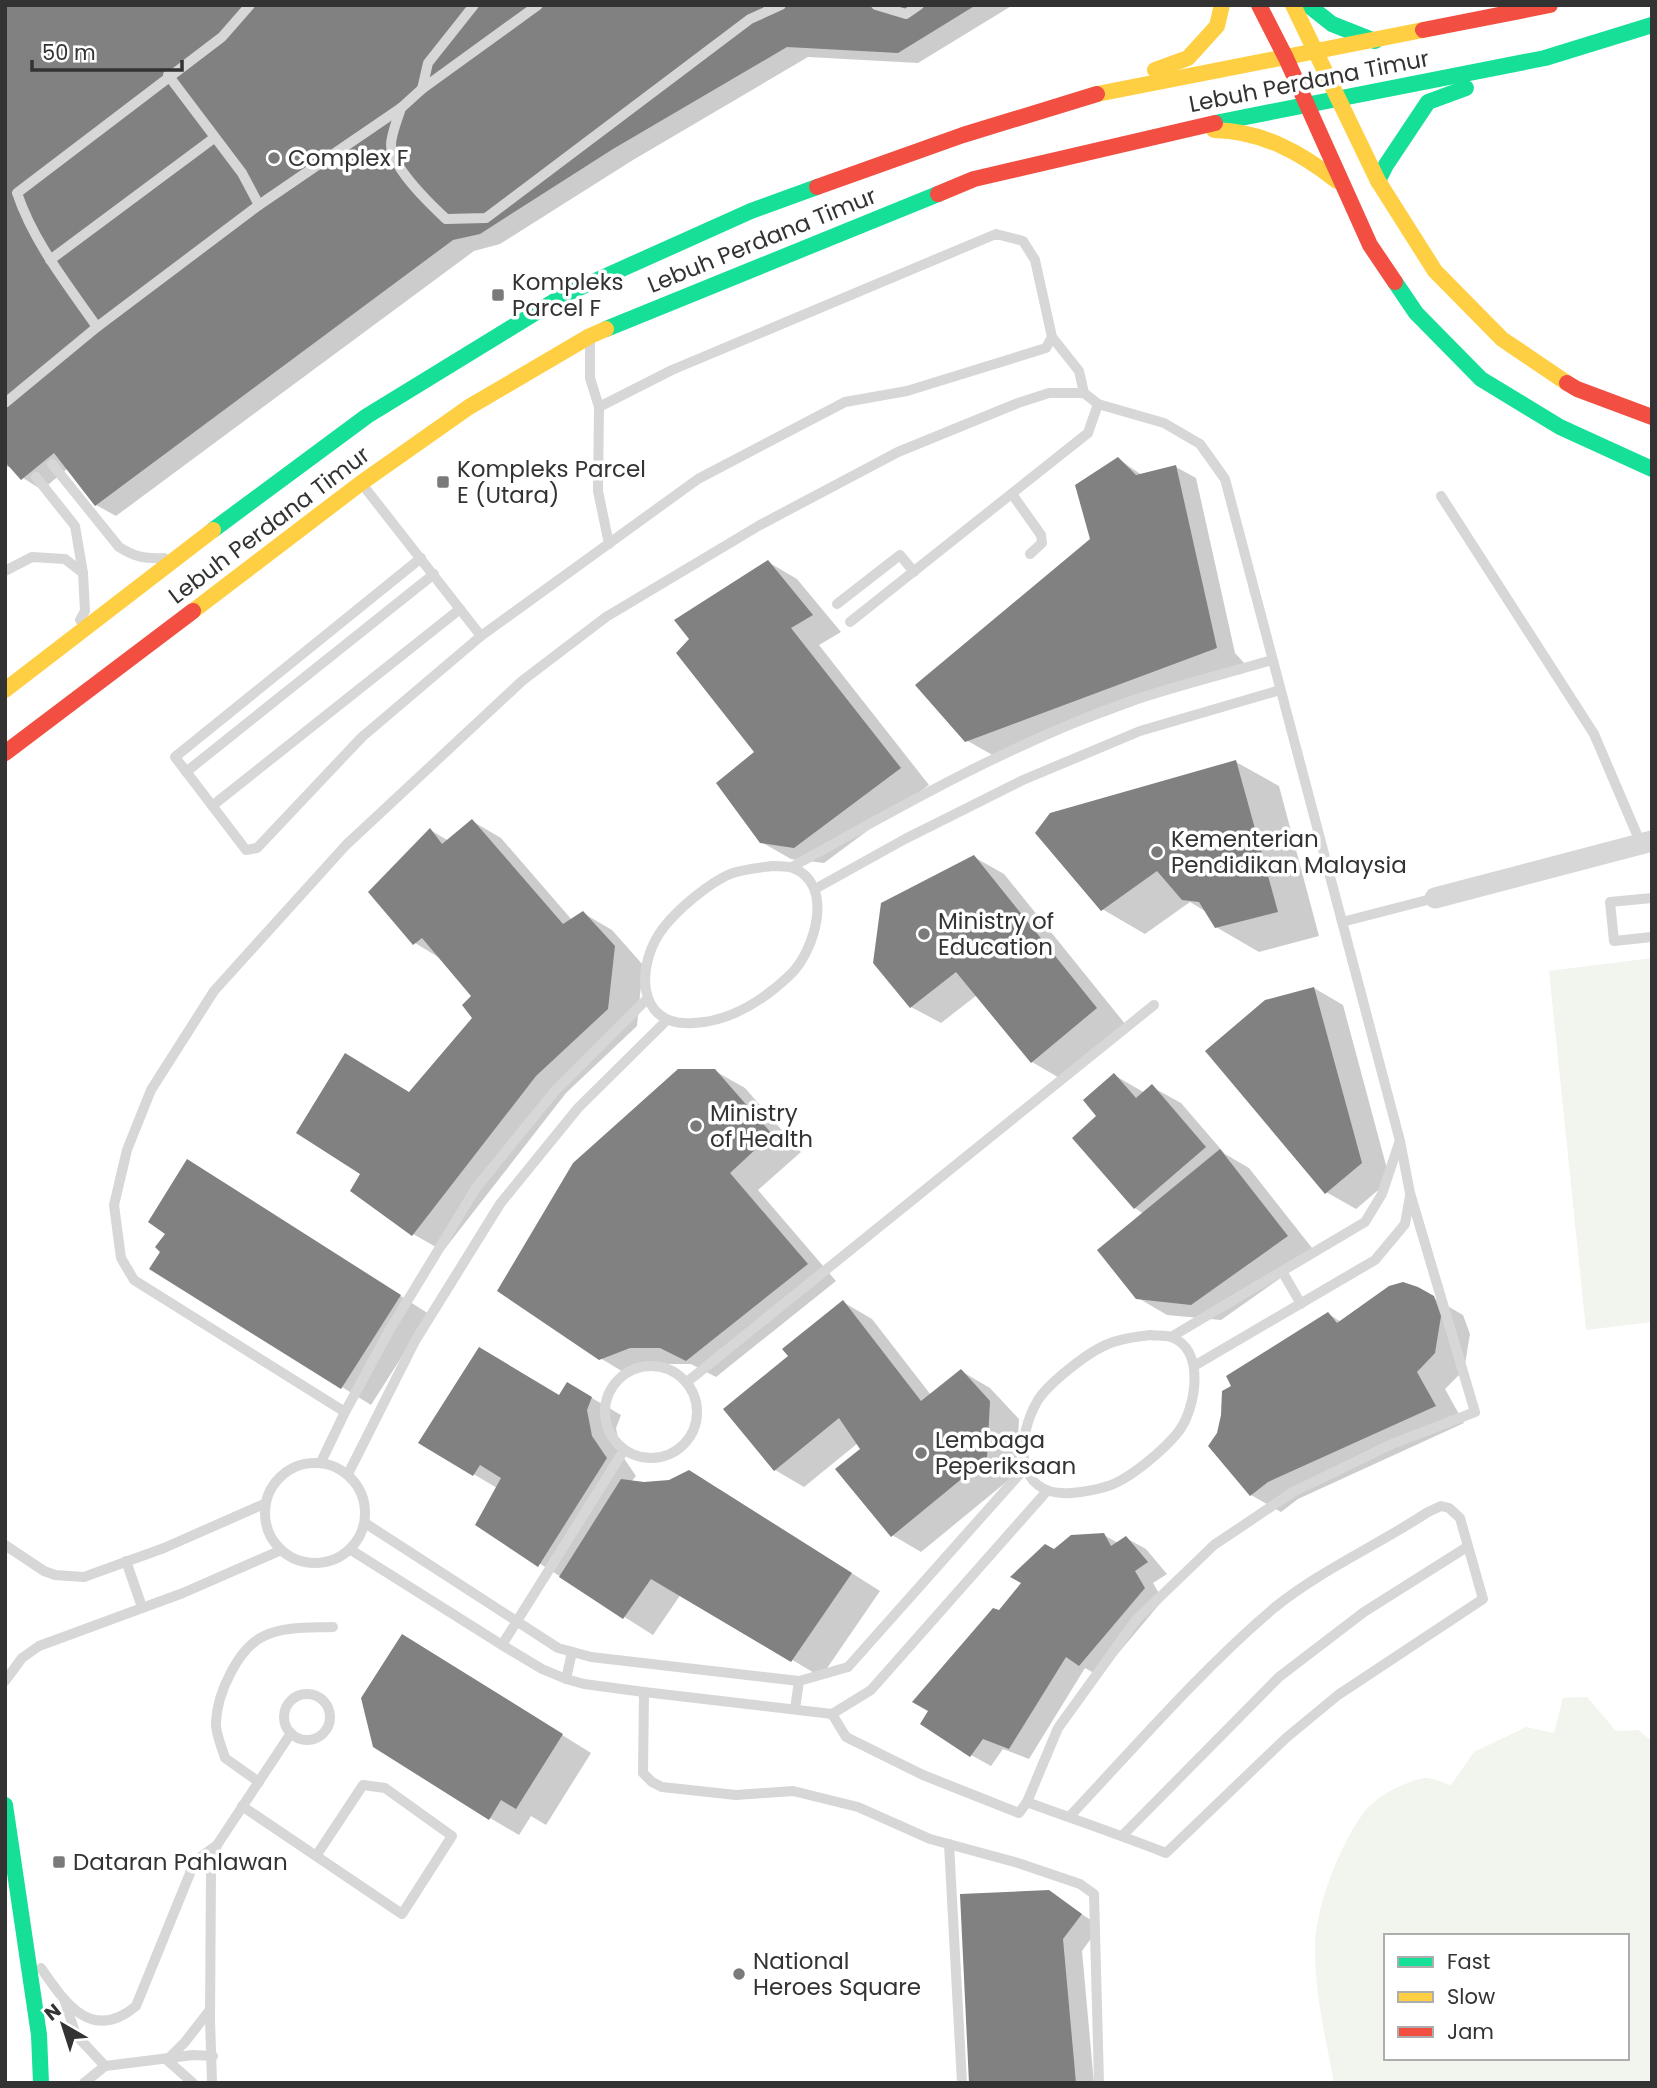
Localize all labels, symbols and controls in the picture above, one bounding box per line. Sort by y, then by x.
scale bar [32,28,182,72]
text: 50 m [42,38,96,67]
street label: Lebuh Perdana Timur [1186,42,1432,120]
place label: Complex F [288,142,408,174]
marker: Complex F [266,150,282,166]
street label: Lebuh Perdana Timur [643,179,881,301]
place label: Kompleks Parcel F [512,266,624,324]
marker: Kompleks Parcel F [490,287,506,303]
street label: Lebuh Perdana Timur [162,439,376,611]
place label: Kompleks Parcel E (Utara) [457,453,646,511]
marker: Kompleks Parcel E (Utara) [435,474,451,490]
place label: Kementerian Pendidikan Malaysia [1171,823,1407,881]
marker: Kementerian Pendidikan Malaysia [1149,844,1165,860]
place label: Ministry of Education [938,905,1054,963]
marker: Ministry of Education [916,926,932,942]
place label: Ministry of Health [710,1097,813,1155]
marker: Ministry of Health [688,1118,704,1134]
place label: Lembaga Peperiksaan [935,1424,1076,1482]
marker: Lembaga Peperiksaan [913,1445,929,1461]
place label: Dataran Pahlawan [73,1846,288,1878]
marker: Dataran Pahlawan [51,1854,67,1870]
legend [1384,1934,1629,2060]
place label: National Heroes Square [753,1945,921,2003]
text: Fast [1447,1947,1490,1976]
marker: National Heroes Square [731,1966,747,1982]
text: Slow [1447,1982,1495,2011]
north arrow [28,1990,98,2060]
text: N [39,1997,67,2027]
text: Jam [1447,2017,1494,2046]

